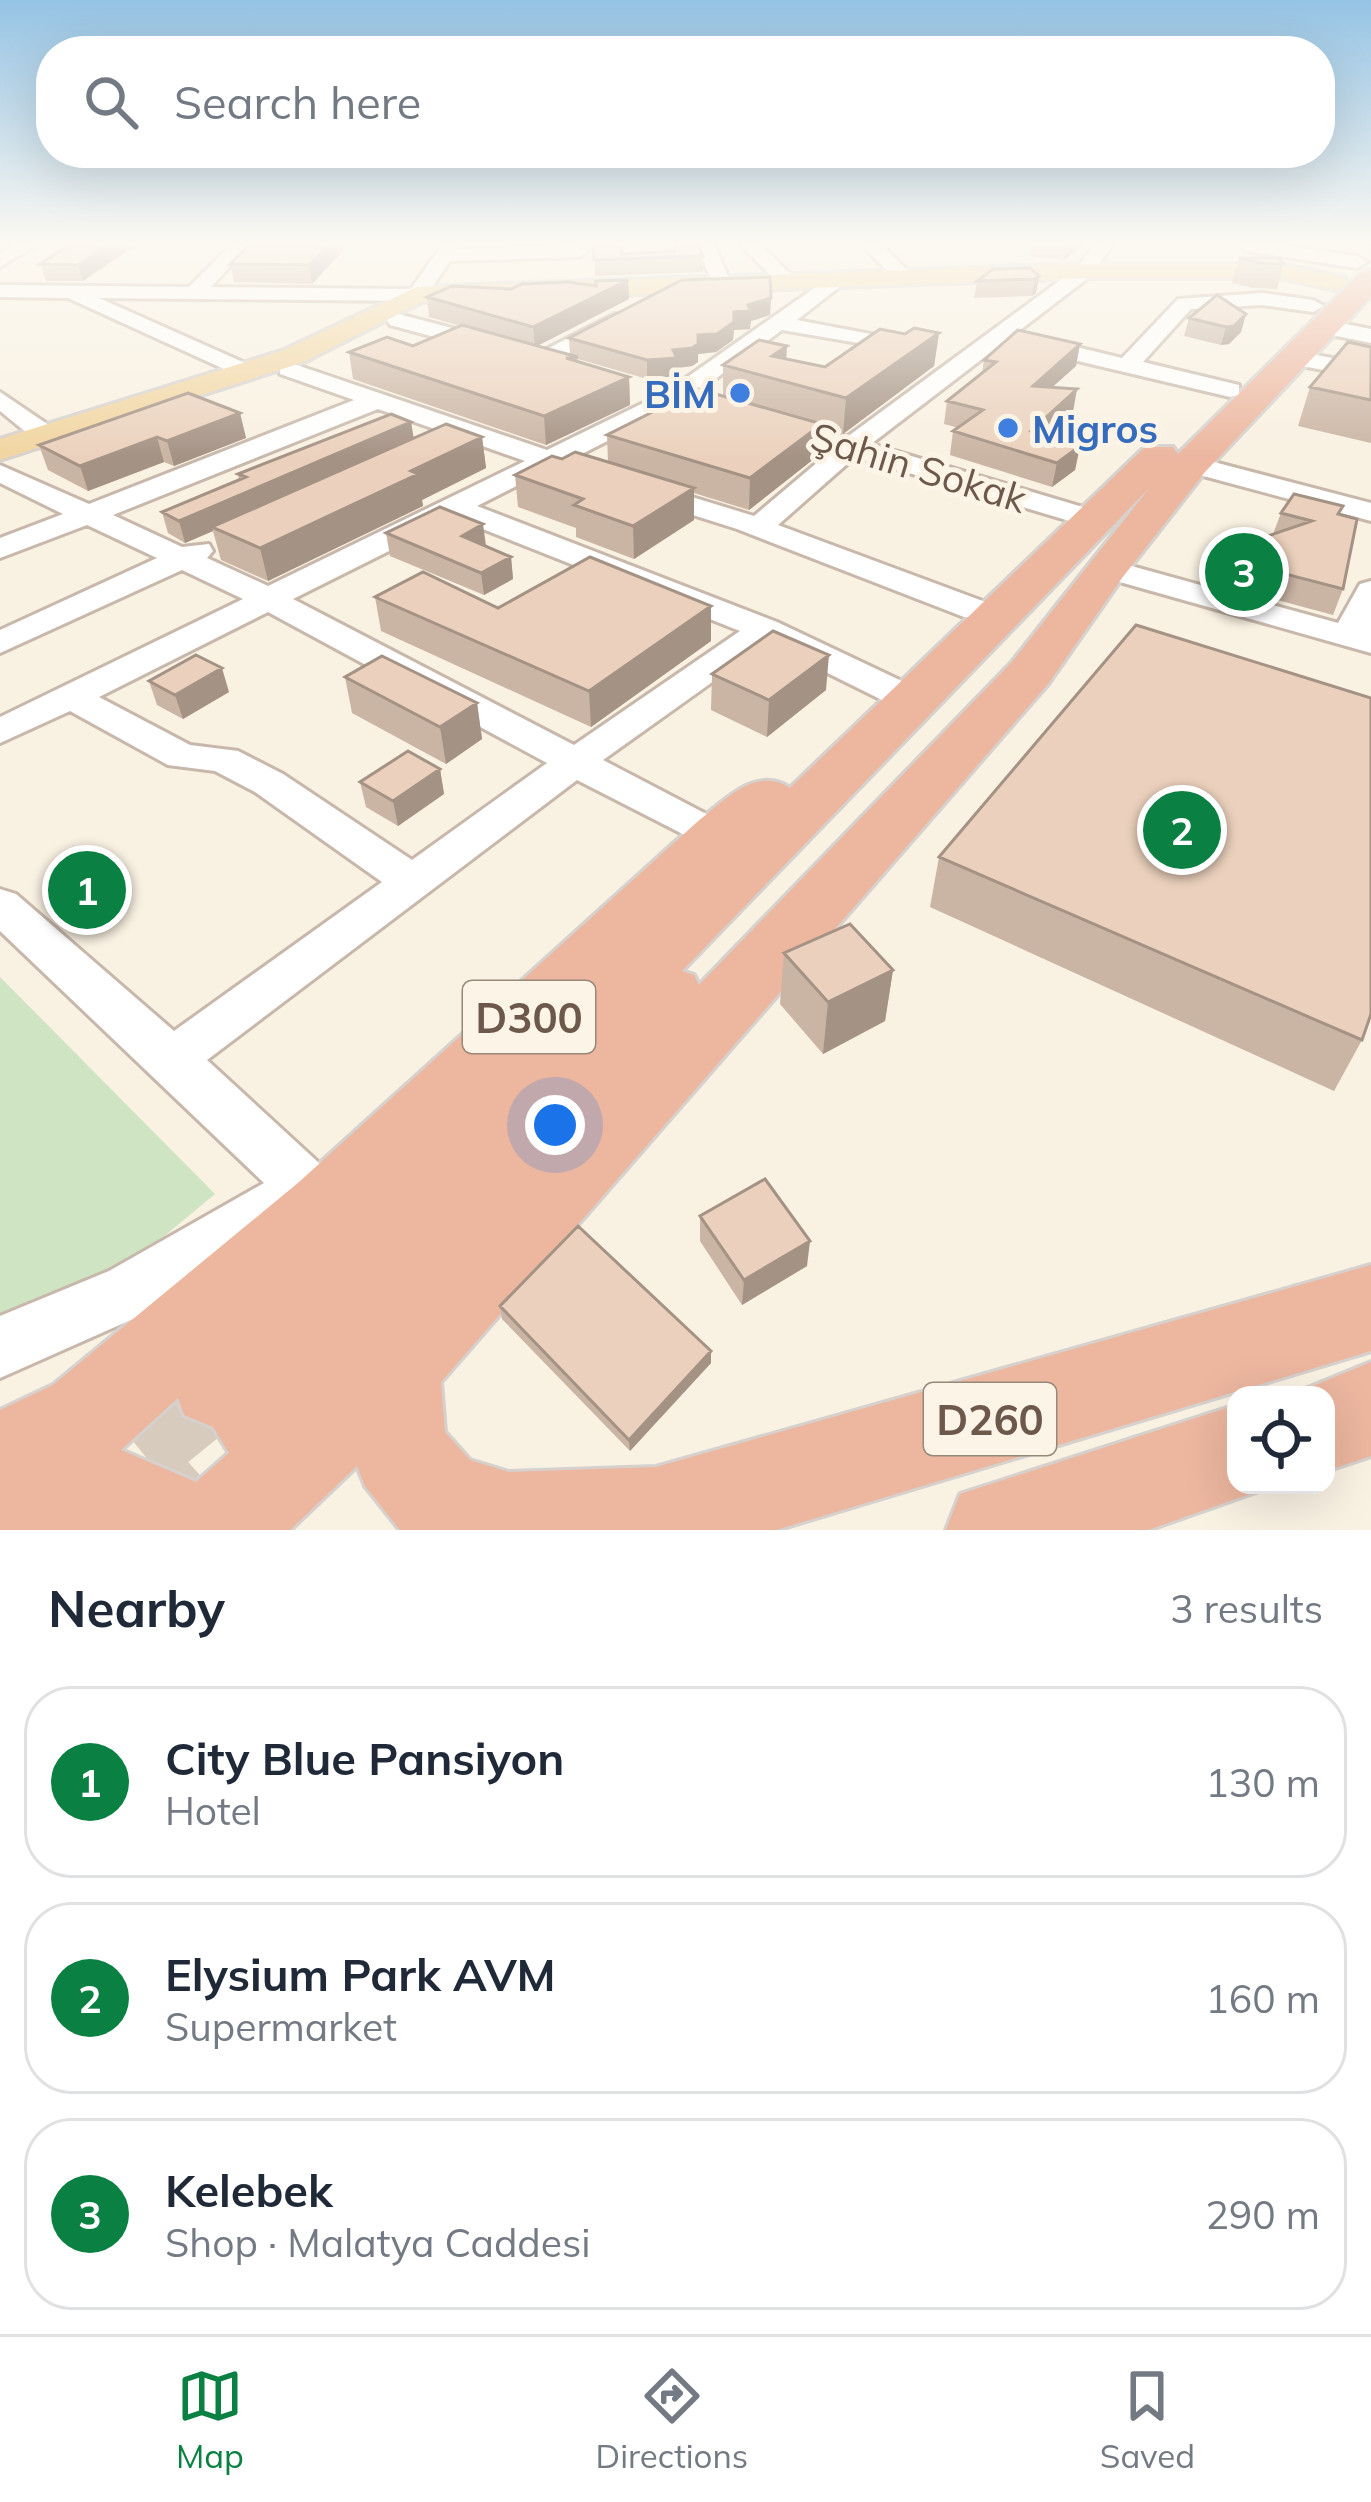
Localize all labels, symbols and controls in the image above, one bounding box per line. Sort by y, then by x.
search box [36,36,1335,168]
icon: search [78,69,144,135]
text: Search here [174,74,421,130]
place label: BİM [644,369,716,418]
marker: BİM [727,380,753,406]
place label: Migros [1032,404,1158,453]
street label: Şahin Sokak [805,411,1034,523]
marker: Migros [995,415,1021,441]
pin: 3 [1205,527,1283,617]
pin: 2 [1143,785,1221,875]
pin: 1 [48,845,126,935]
road number: D300 [463,981,595,1053]
your location [525,1095,585,1155]
road number: D260 [924,1383,1056,1455]
map controls [1227,1386,1335,1494]
button: locate [1227,1386,1335,1494]
text: Nearby [48,1576,225,1640]
text: 3 results [1170,1584,1323,1633]
text: City Blue Pansiyon [165,1730,564,1786]
text: 1 [78,1758,102,1807]
text: 130 m [1205,1758,1320,1807]
text: Hotel [165,1786,261,1835]
text: Elysium Park AVM [165,1946,556,2002]
text: 2 [78,1974,102,2023]
text: 160 m [1205,1974,1320,2023]
text: Supermarket [165,2002,397,2051]
text: Kelebek [165,2162,333,2218]
text: 3 [78,2190,102,2239]
text: 290 m [1205,2190,1320,2239]
text: Shop · Malatya Caddesi [165,2218,591,2267]
tab: Map [176,2363,244,2476]
tab: Directions [596,2363,748,2476]
tab: Saved [1100,2363,1195,2476]

